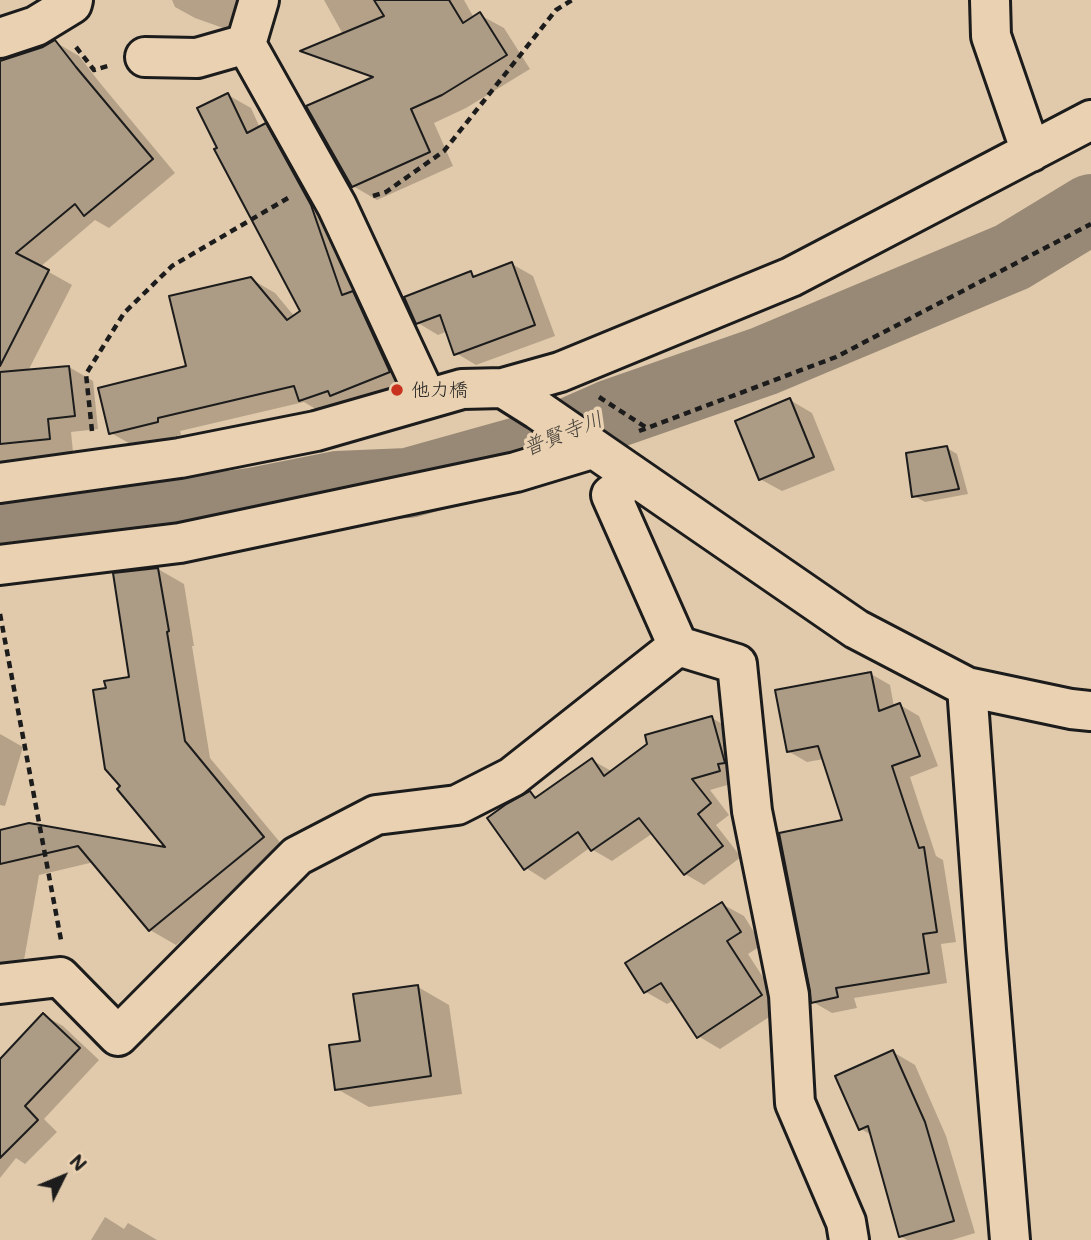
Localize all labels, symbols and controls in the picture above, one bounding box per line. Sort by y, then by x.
place label: 他力橋 [411,379,468,401]
marker: 他力橋 [389,382,405,398]
water label: 普賢寺川 [519,407,607,461]
north arrow [28,1142,98,1212]
text: N [65,1149,93,1176]

